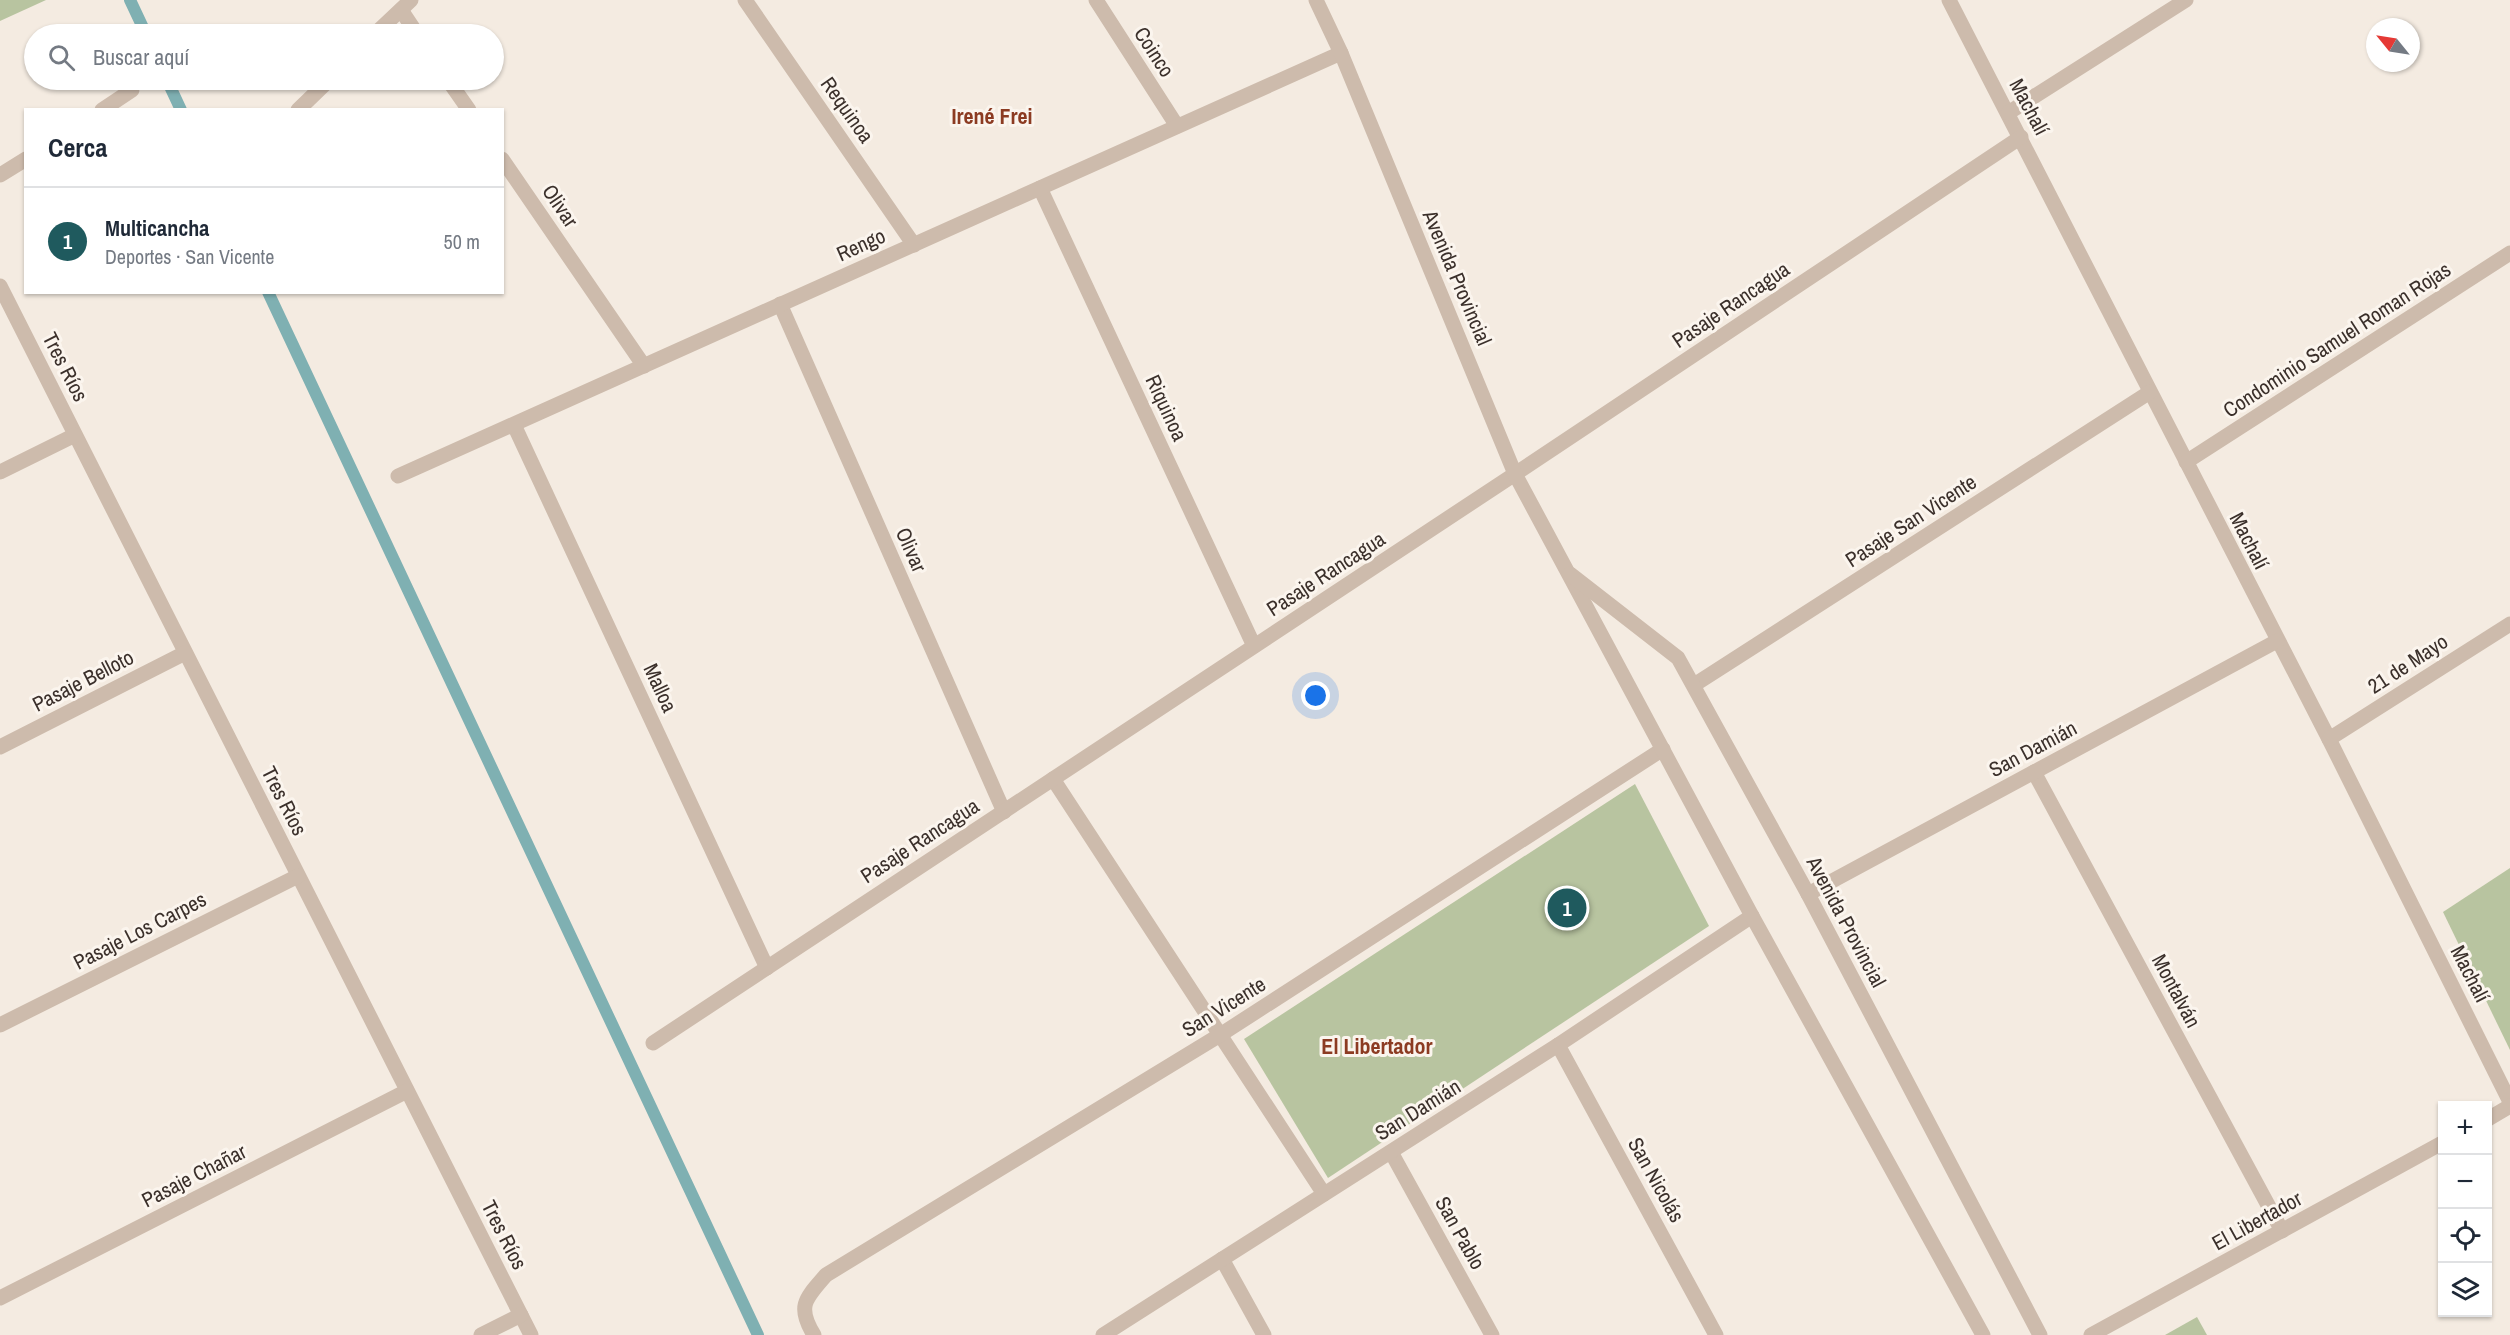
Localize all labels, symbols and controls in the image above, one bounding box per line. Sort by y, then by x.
north arrow [2366,18,2420,72]
street label: Coinco [1127,21,1181,83]
search box [24,24,504,90]
icon: search [45,41,78,74]
text: Buscar aquí [93,42,189,72]
street label: Requinoa [814,71,881,149]
street label: Machalí [2002,73,2056,140]
district label: Irené Frei [951,101,1033,131]
text: Cerca [48,130,107,165]
street label: Olivar [536,179,585,233]
street label: Avenida Provincial [1416,205,1499,350]
text: Multicancha [105,213,209,243]
street label: Rengo [832,221,890,268]
text: 1 [63,228,72,255]
text: 50 m [444,228,480,255]
text: Deportes · San Vicente [105,243,274,270]
street label: Pasaje Rancagua [1666,254,1796,355]
street label: Condominio Samuel Roman Rojas [2217,255,2456,424]
street label: Tres Ríos [36,327,95,406]
street label: Riquinoa [1139,370,1195,446]
street label: Pasaje San Vicente [1840,467,1982,574]
street label: Machalí [2223,507,2276,574]
street label: Olivar [889,523,934,577]
street label: Pasaje Rancagua [1261,524,1391,623]
street label: 21 de Mayo [2362,627,2453,700]
street label: Pasaje Belloto [27,643,138,718]
street label: Malloa [637,659,684,717]
your location [1301,681,1330,710]
street label: San Damián [1984,713,2082,784]
street label: Tres Ríos [255,761,314,840]
street label: Pasaje Rancagua [855,791,985,890]
street label: Avenida Provincial [1799,850,1893,992]
street label: Pasaje Los Carpes [68,885,211,977]
pin: 1 [1548,886,1586,930]
street label: Machalí [2444,940,2497,1007]
street label: Montalván [2145,949,2208,1033]
street label: San Vicente [1176,969,1271,1044]
district label: El Libertador [1321,1031,1433,1061]
street label: San Damián [1369,1072,1466,1147]
map controls [2438,1101,2492,1317]
button: + [2438,1101,2492,1155]
street label: San Nicolás [1621,1132,1692,1227]
street label: Pasaje Chañar [136,1137,251,1214]
button: − [2438,1155,2492,1209]
street label: El Libertador [2207,1184,2307,1257]
street label: San Pablo [1428,1191,1492,1275]
street label: Tres Ríos [475,1195,534,1274]
button: locate [2438,1209,2492,1263]
button: layers [2438,1263,2492,1317]

